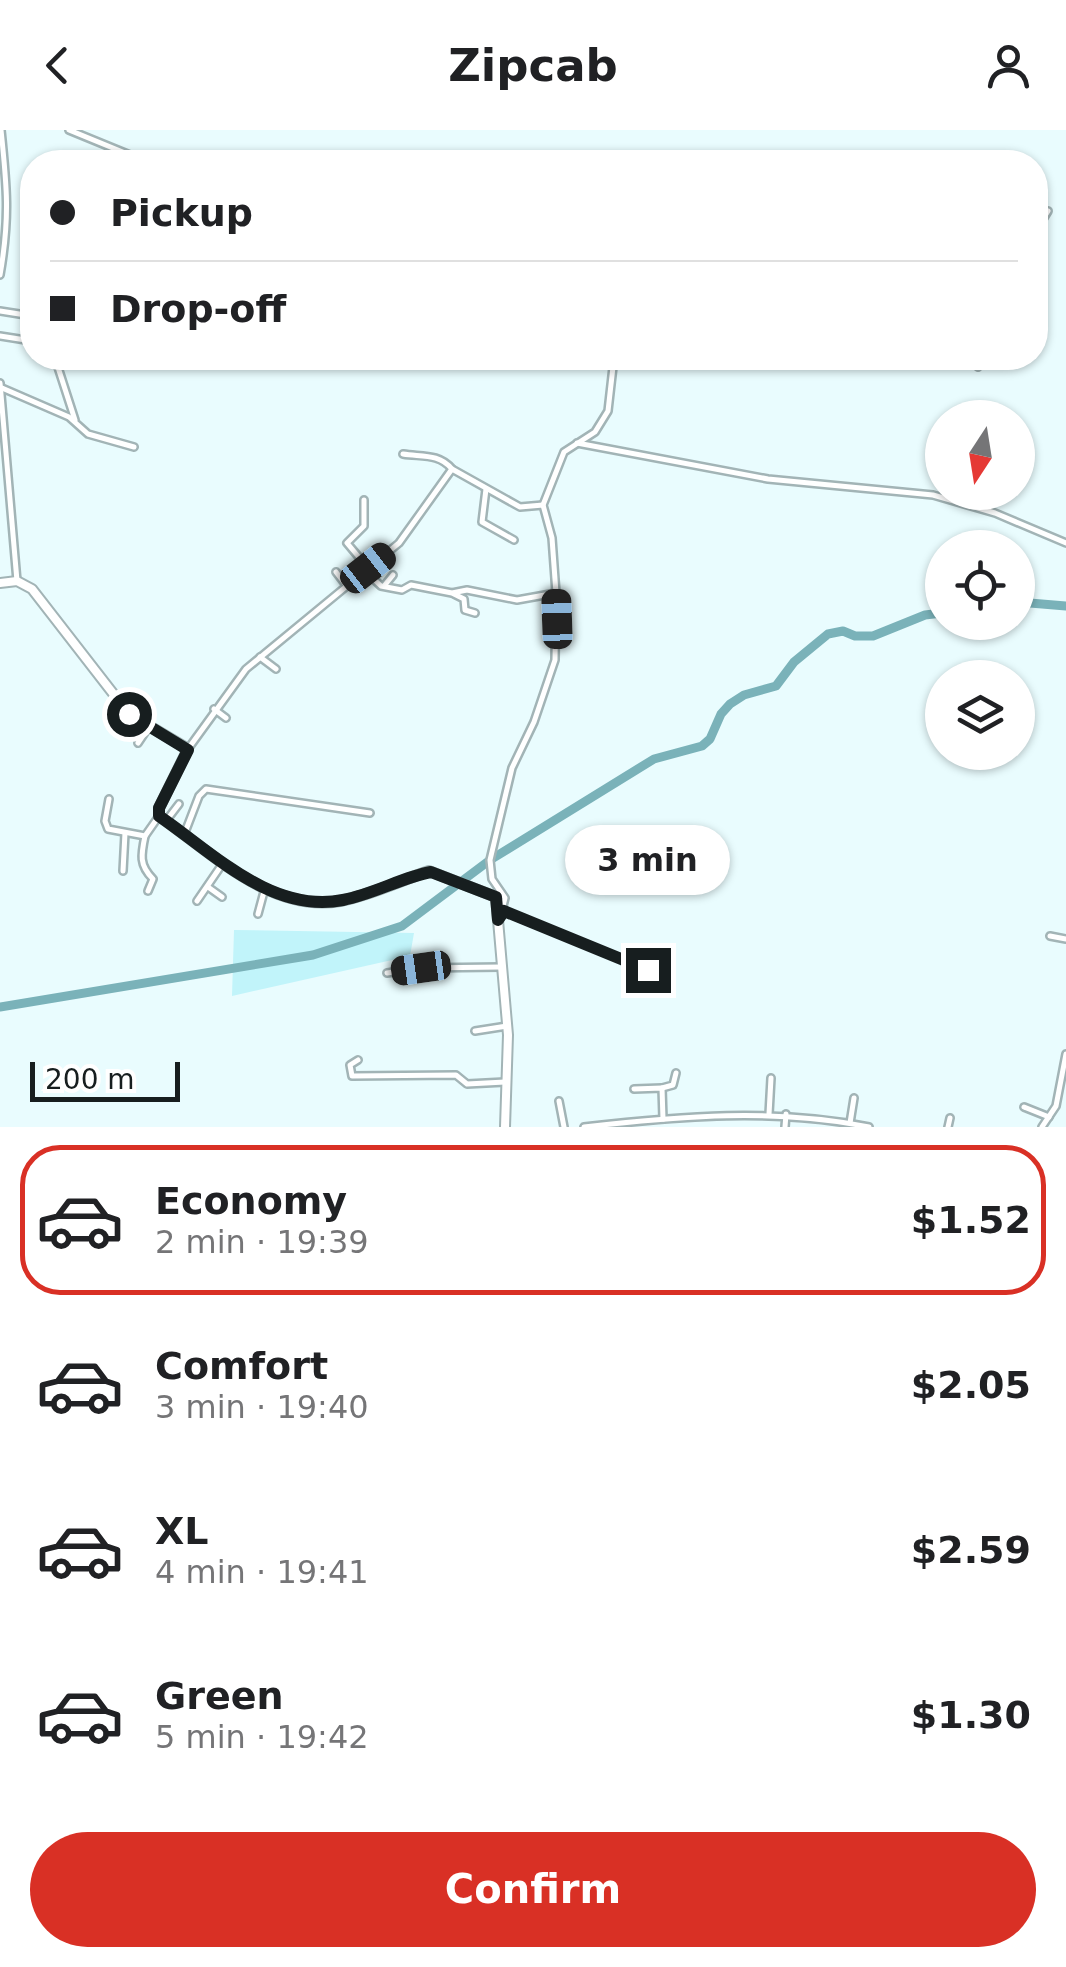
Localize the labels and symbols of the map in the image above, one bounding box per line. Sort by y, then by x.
north arrow [925,400,1035,510]
car [335,538,401,598]
car [541,588,573,650]
route start [107,692,152,737]
callout: 3 min [566,825,730,895]
route end [626,948,671,993]
car [389,949,453,987]
scale bar [30,1057,180,1101]

